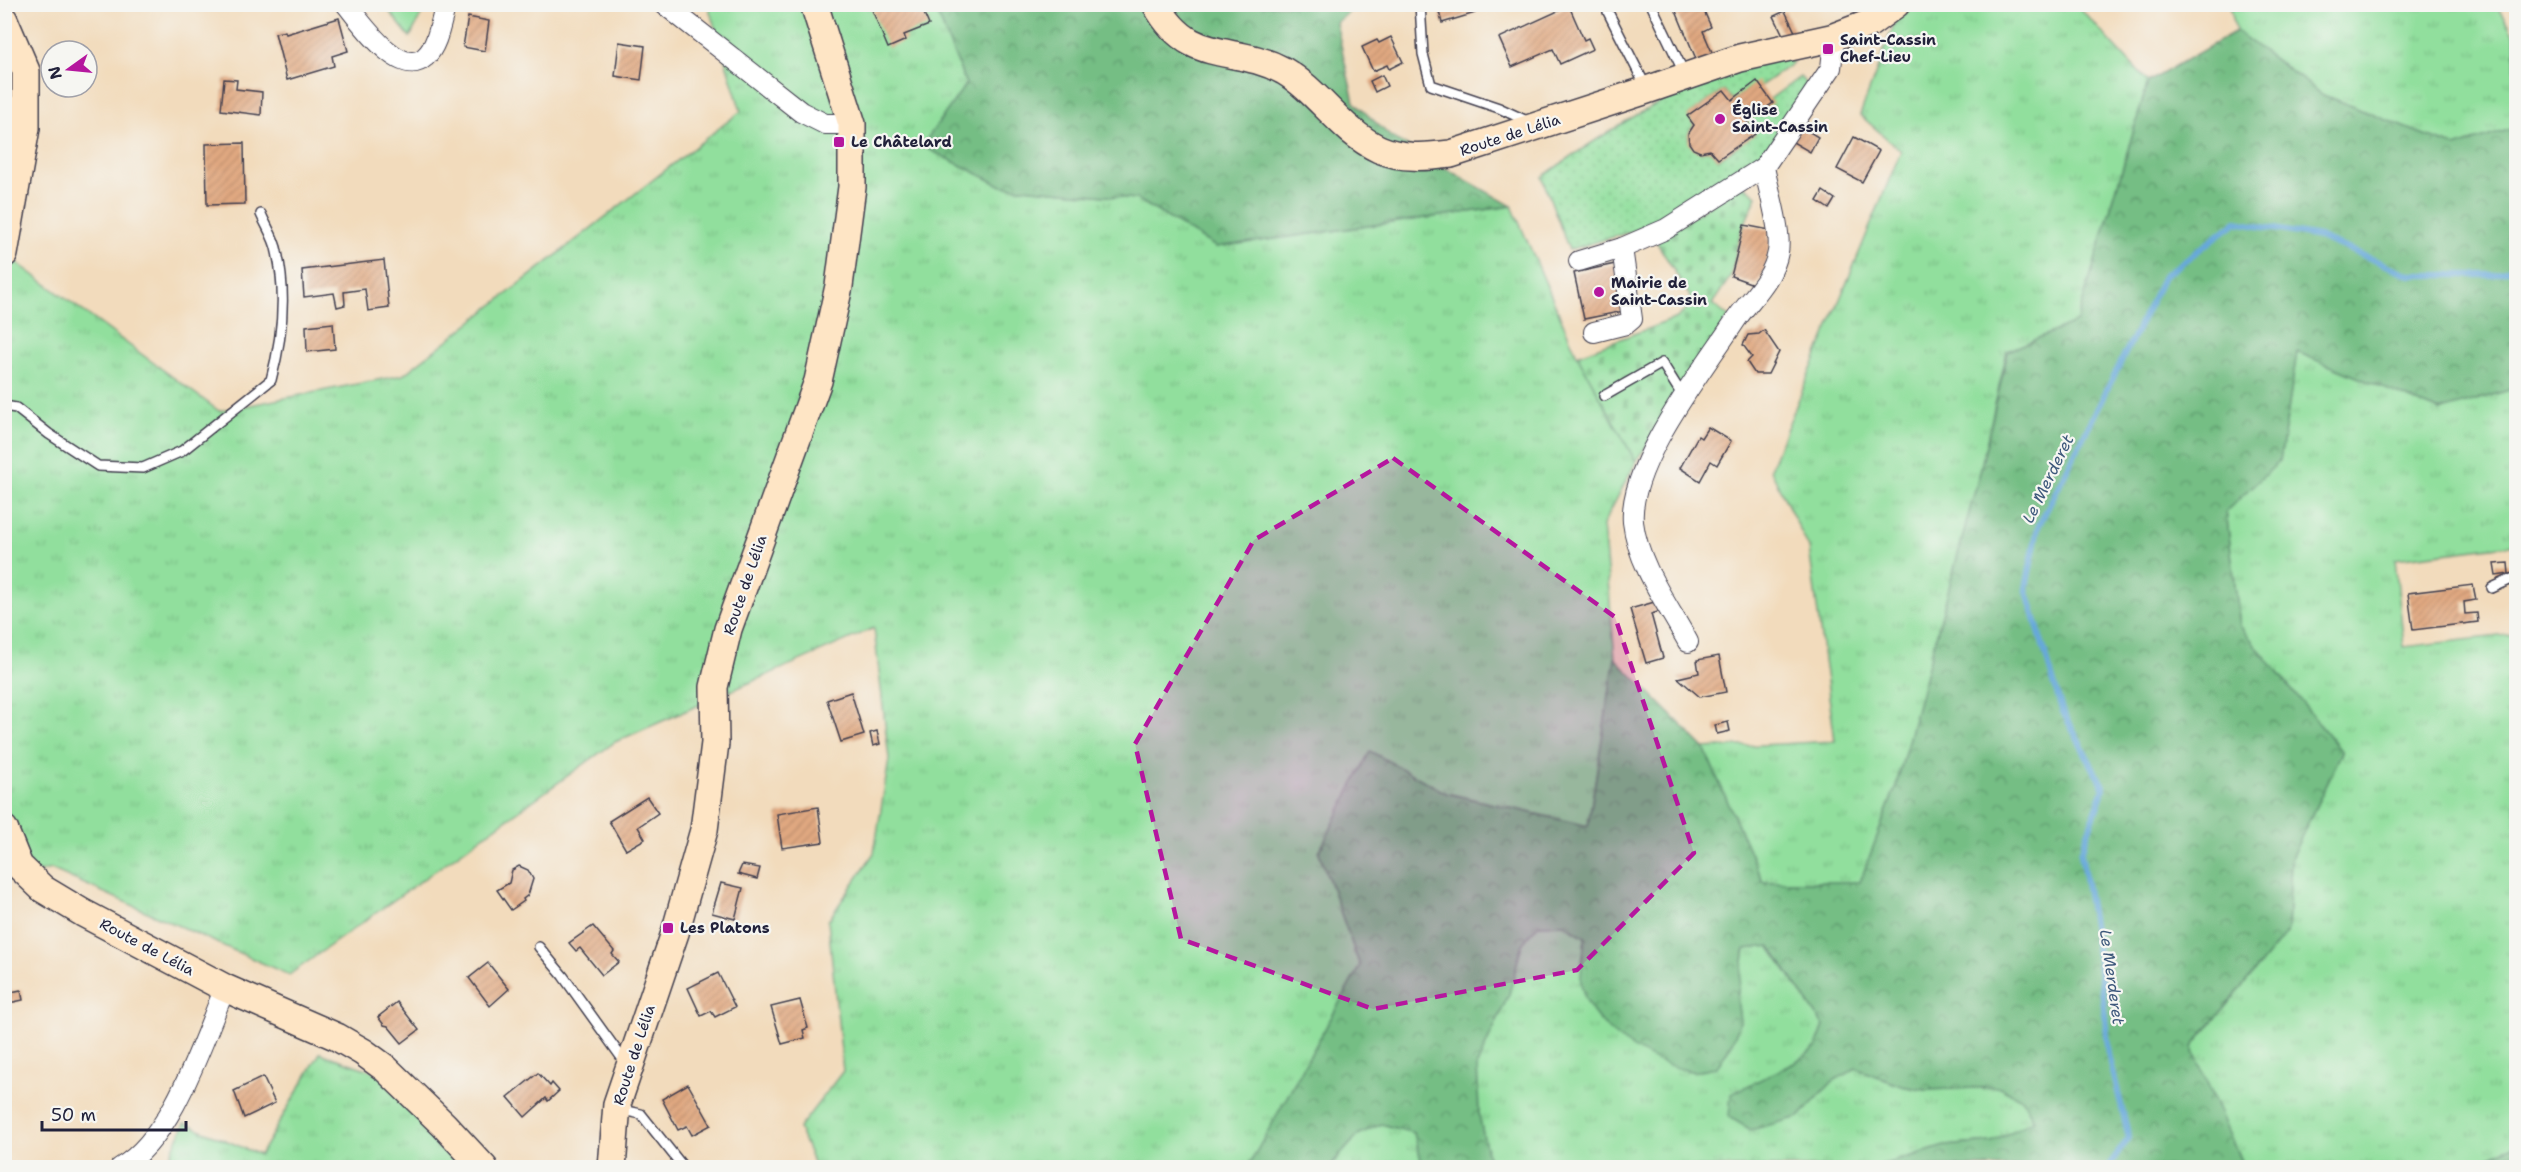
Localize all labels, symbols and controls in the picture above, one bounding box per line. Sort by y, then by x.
place label: Saint-Cassin Chef-Lieu [1840,30,1936,67]
north arrow [39,39,99,99]
marker: Saint-Cassin Chef-Lieu [1821,42,1835,56]
text: N [43,64,67,82]
place label: Église Saint-Cassin [1732,99,1828,137]
street label: Route de Lélia [1457,109,1563,161]
marker: Église Saint-Cassin [1713,112,1727,126]
place label: Le Châtelard [851,132,952,152]
marker: Le Châtelard [832,135,846,149]
place label: Mairie de Saint-Cassin [1611,273,1707,310]
marker: Mairie de Saint-Cassin [1592,285,1606,299]
water label: Le Merderet [2017,431,2079,527]
street label: Route de Lélia [719,532,772,638]
street label: Route de Lélia [96,914,198,981]
place label: Les Platons [680,918,770,938]
marker: Les Platons [661,921,675,935]
water label: Le Merderet [2095,928,2129,1026]
street label: Route de Lélia [608,1002,660,1108]
scale bar [42,1094,186,1132]
text: 50 m [51,1103,96,1127]

